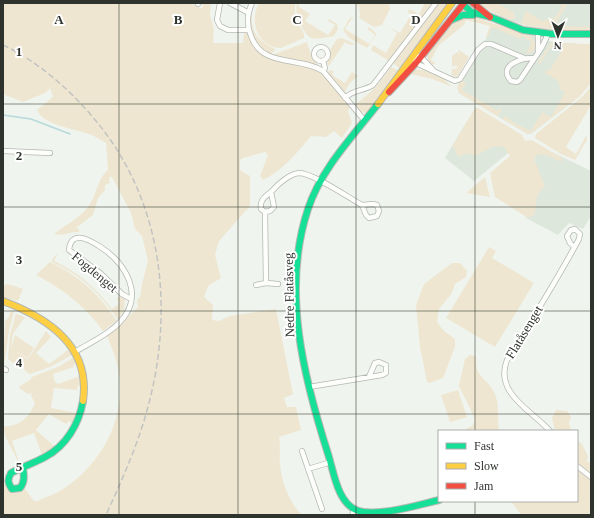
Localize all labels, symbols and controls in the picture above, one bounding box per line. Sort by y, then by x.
text: A [54,12,64,27]
text: B [174,12,183,27]
text: C [292,12,302,27]
text: D [411,12,421,27]
north arrow [538,16,578,56]
text: N [554,40,562,52]
text: 1 [16,44,22,59]
text: 2 [16,148,22,163]
street label: Fogdenget [69,249,121,296]
text: 3 [16,252,23,267]
street label: Nedre Flatåsveg [281,252,297,338]
street label: Flatåsenget [502,302,546,361]
text: 4 [16,355,23,370]
legend [438,430,578,502]
text: Fast [474,439,495,453]
text: 5 [16,459,23,474]
text: Slow [474,459,499,473]
text: Jam [474,479,494,493]

